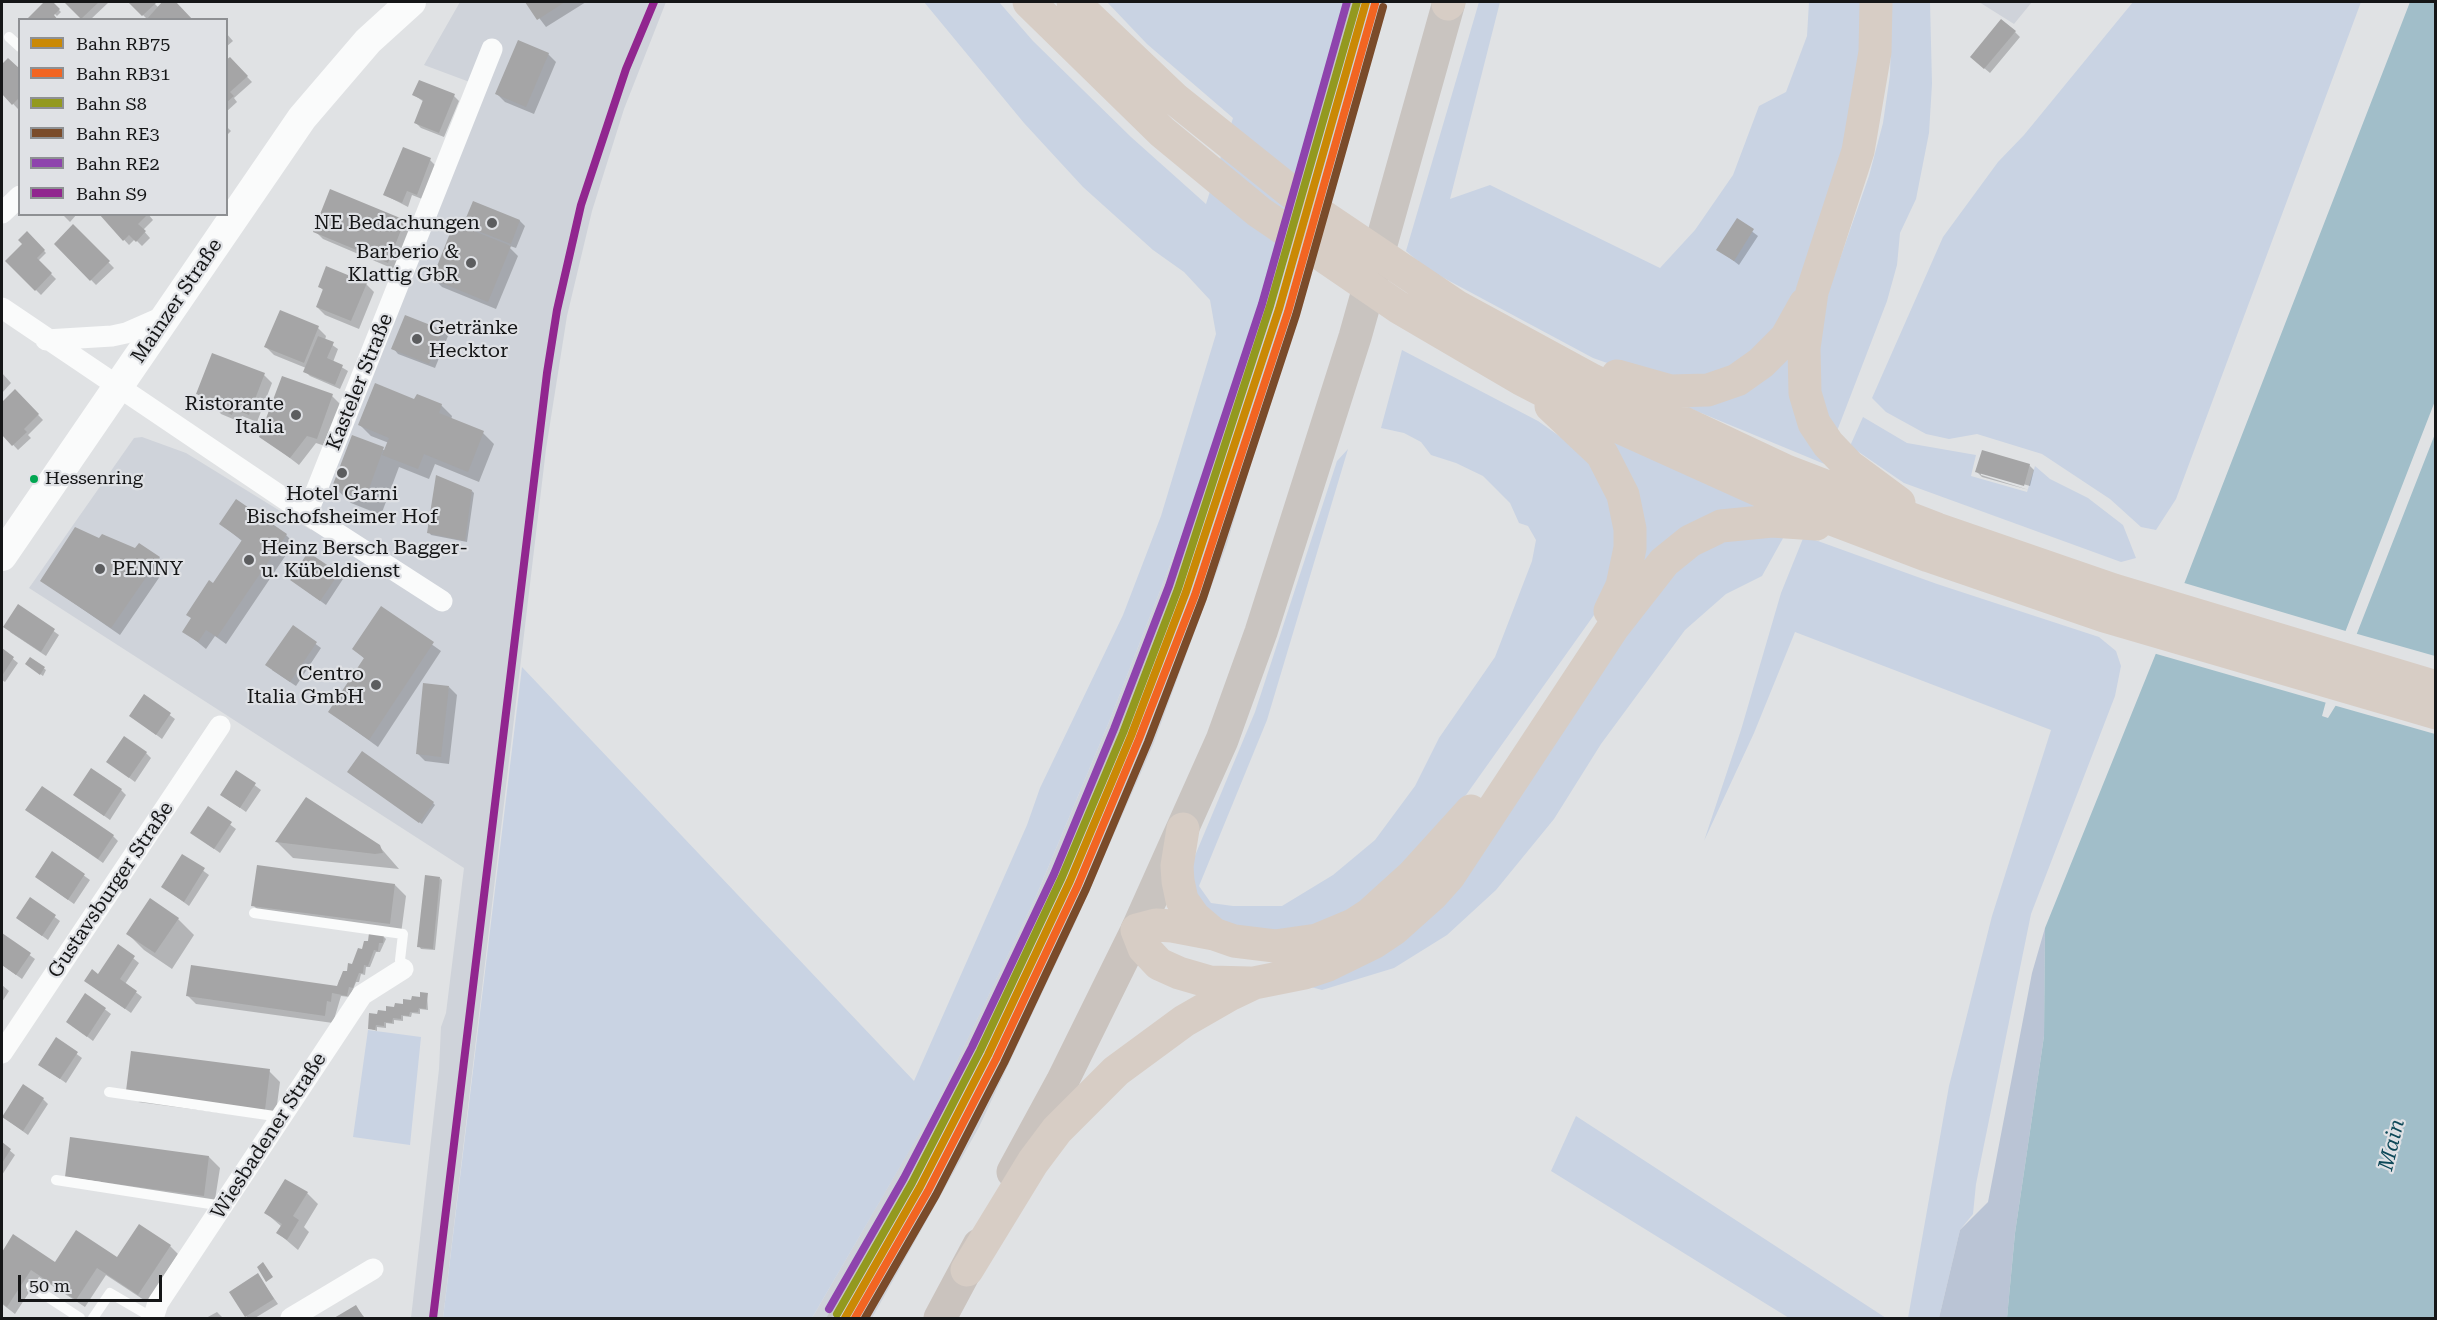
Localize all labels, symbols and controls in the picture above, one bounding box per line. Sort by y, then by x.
legend [18,18,228,216]
text: Bahn RB75 [76,33,170,54]
text: Bahn RB31 [76,63,170,84]
text: Bahn S8 [76,93,147,114]
text: Bahn RE3 [76,123,160,144]
text: Bahn RE2 [76,153,160,174]
text: Bahn S9 [76,183,147,204]
place label: NE Bedachungen [314,211,480,235]
marker: NE Bedachungen [485,216,499,230]
street label: Mainzer Straße [127,234,227,368]
place label: Barberio & Klattig GbR [347,240,459,287]
marker: Barberio & Klattig GbR [464,256,478,270]
street label: Kasteler Straße [322,310,398,454]
place label: Getränke Hecktor [429,316,518,363]
marker: Getränke Hecktor [410,332,424,346]
place label: Ristorante Italia [185,392,284,439]
marker: Ristorante Italia [289,408,303,422]
marker: Hotel Garni Bischofsheimer Hof [335,466,349,480]
place label: Hessenring [45,468,143,490]
marker: Hessenring [28,473,40,485]
place label: Hotel Garni Bischofsheimer Hof [246,482,438,529]
place label: Heinz Bersch Bagger- u. Kübeldienst [261,536,468,583]
marker: Heinz Bersch Bagger- u. Kübeldienst [242,553,256,567]
place label: PENNY [112,557,183,581]
marker: PENNY [93,562,107,576]
place label: Centro Italia GmbH [247,662,364,709]
marker: Centro Italia GmbH [369,678,383,692]
street label: Gustavsburger Straße [43,797,179,983]
street label: Wiesbadener Straße [206,1048,332,1224]
water label: Main [2373,1117,2411,1173]
scale bar [21,1263,165,1301]
text: 50 m [29,1275,70,1296]

